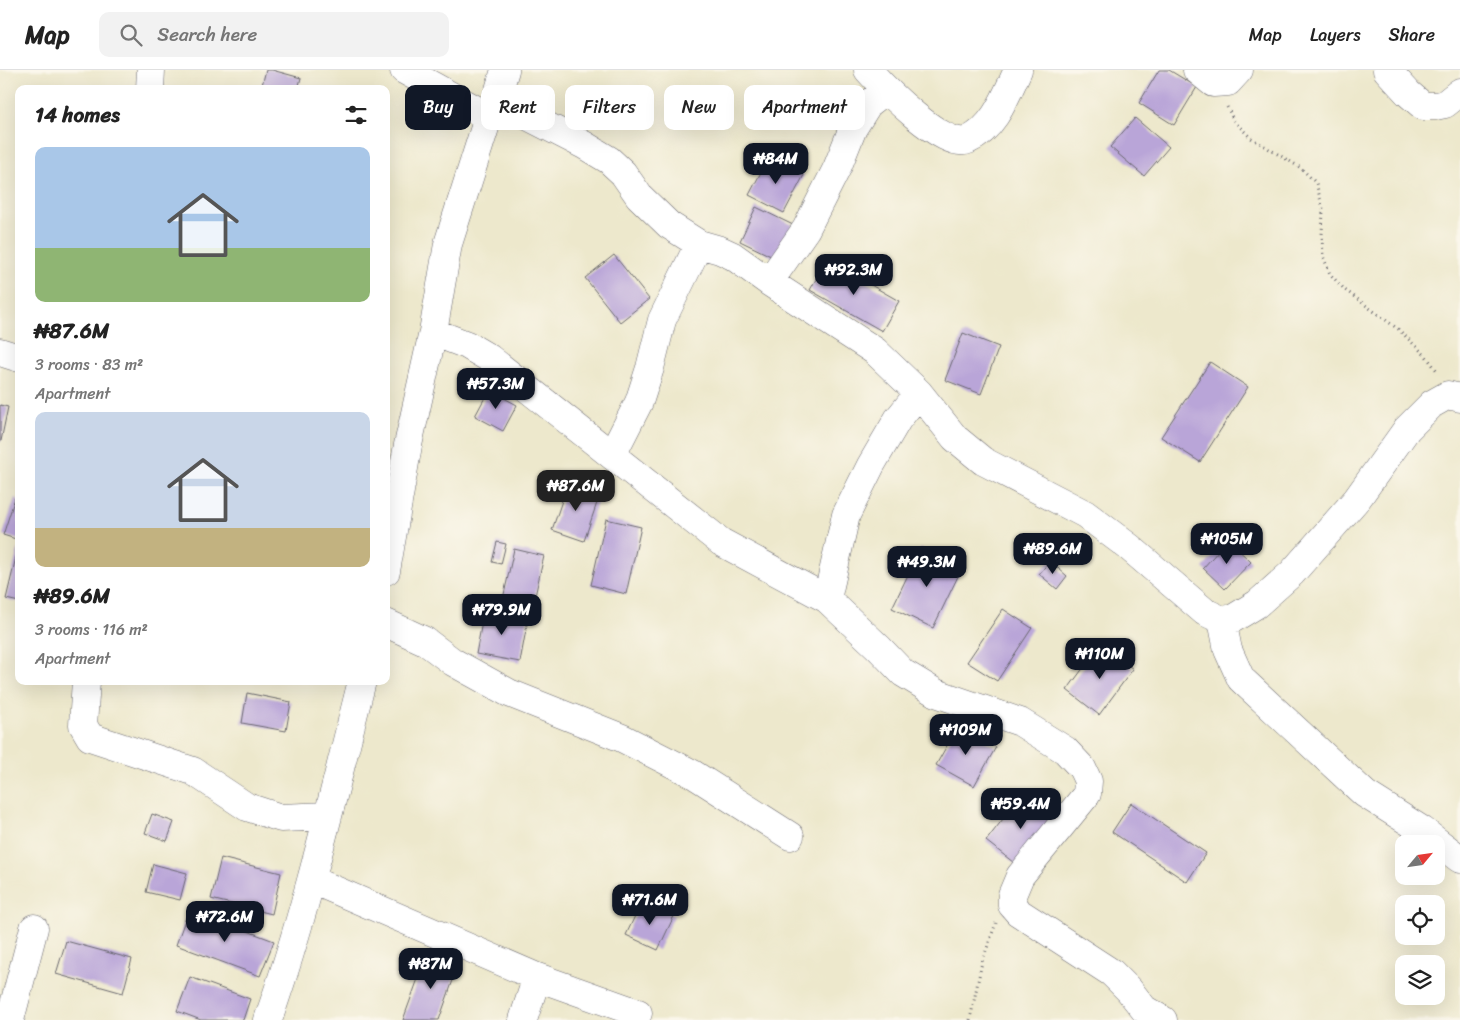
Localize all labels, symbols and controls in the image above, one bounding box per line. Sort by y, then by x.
search box [99,12,449,57]
text: Map [25,14,69,56]
text: Search here [157,18,257,51]
text: Map [1249,19,1282,51]
text: Layers [1310,19,1361,51]
text: Share [1389,19,1435,51]
icon: search [117,21,145,49]
chip: Buy [405,85,471,130]
chip: Rent [481,85,555,130]
chip: Filters [565,85,654,130]
chip: New [664,85,734,130]
chip: Apartment [744,85,865,130]
text: 14 homes [35,96,120,134]
icon: filters [342,101,370,129]
pin: ₦84M [746,142,806,185]
text: ₦84M [754,144,798,173]
icon: home [158,180,248,270]
pin: ₦92.3M [813,254,895,296]
text: ₦92.3M [826,255,882,284]
text: ₦87.6M [35,312,109,350]
text: 3 rooms · 83 m² [35,350,143,379]
pin: ₦57.3M [455,368,537,410]
text: ₦57.3M [468,369,524,398]
text: Apartment [35,379,111,408]
icon: home [158,445,248,535]
pin: ₦87.6M [535,470,617,512]
text: ₦87.6M [548,471,604,500]
pin: ₦105M [1192,522,1262,565]
text: ₦105M [1202,524,1252,553]
pin: ₦89.6M [1012,532,1094,575]
text: ₦89.6M [1024,534,1082,563]
pin: ₦49.3M [886,546,968,588]
text: ₦49.3M [898,547,956,576]
text: ₦89.6M [35,577,110,615]
pin: ₦79.9M [461,594,543,636]
text: ₦79.9M [473,595,531,624]
text: 3 rooms · 116 m² [35,615,148,644]
pin: ₦110M [1065,638,1135,680]
text: ₦110M [1076,639,1124,668]
text: Apartment [35,644,111,673]
pin: ₦109M [931,714,1001,756]
text: ₦109M [941,715,991,744]
pin: ₦59.4M [980,788,1062,830]
text: ₦59.4M [992,789,1050,818]
north arrow [1395,835,1445,885]
map controls [1395,835,1445,1005]
pin: ₦71.6M [609,884,691,926]
text: ₦71.6M [623,885,677,914]
button: locate [1395,895,1445,945]
pin: ₦72.6M [184,900,266,943]
text: ₦72.6M [197,902,253,931]
pin: ₦87M [401,948,461,990]
text: ₦87M [410,949,452,978]
button: layers [1395,955,1445,1005]

